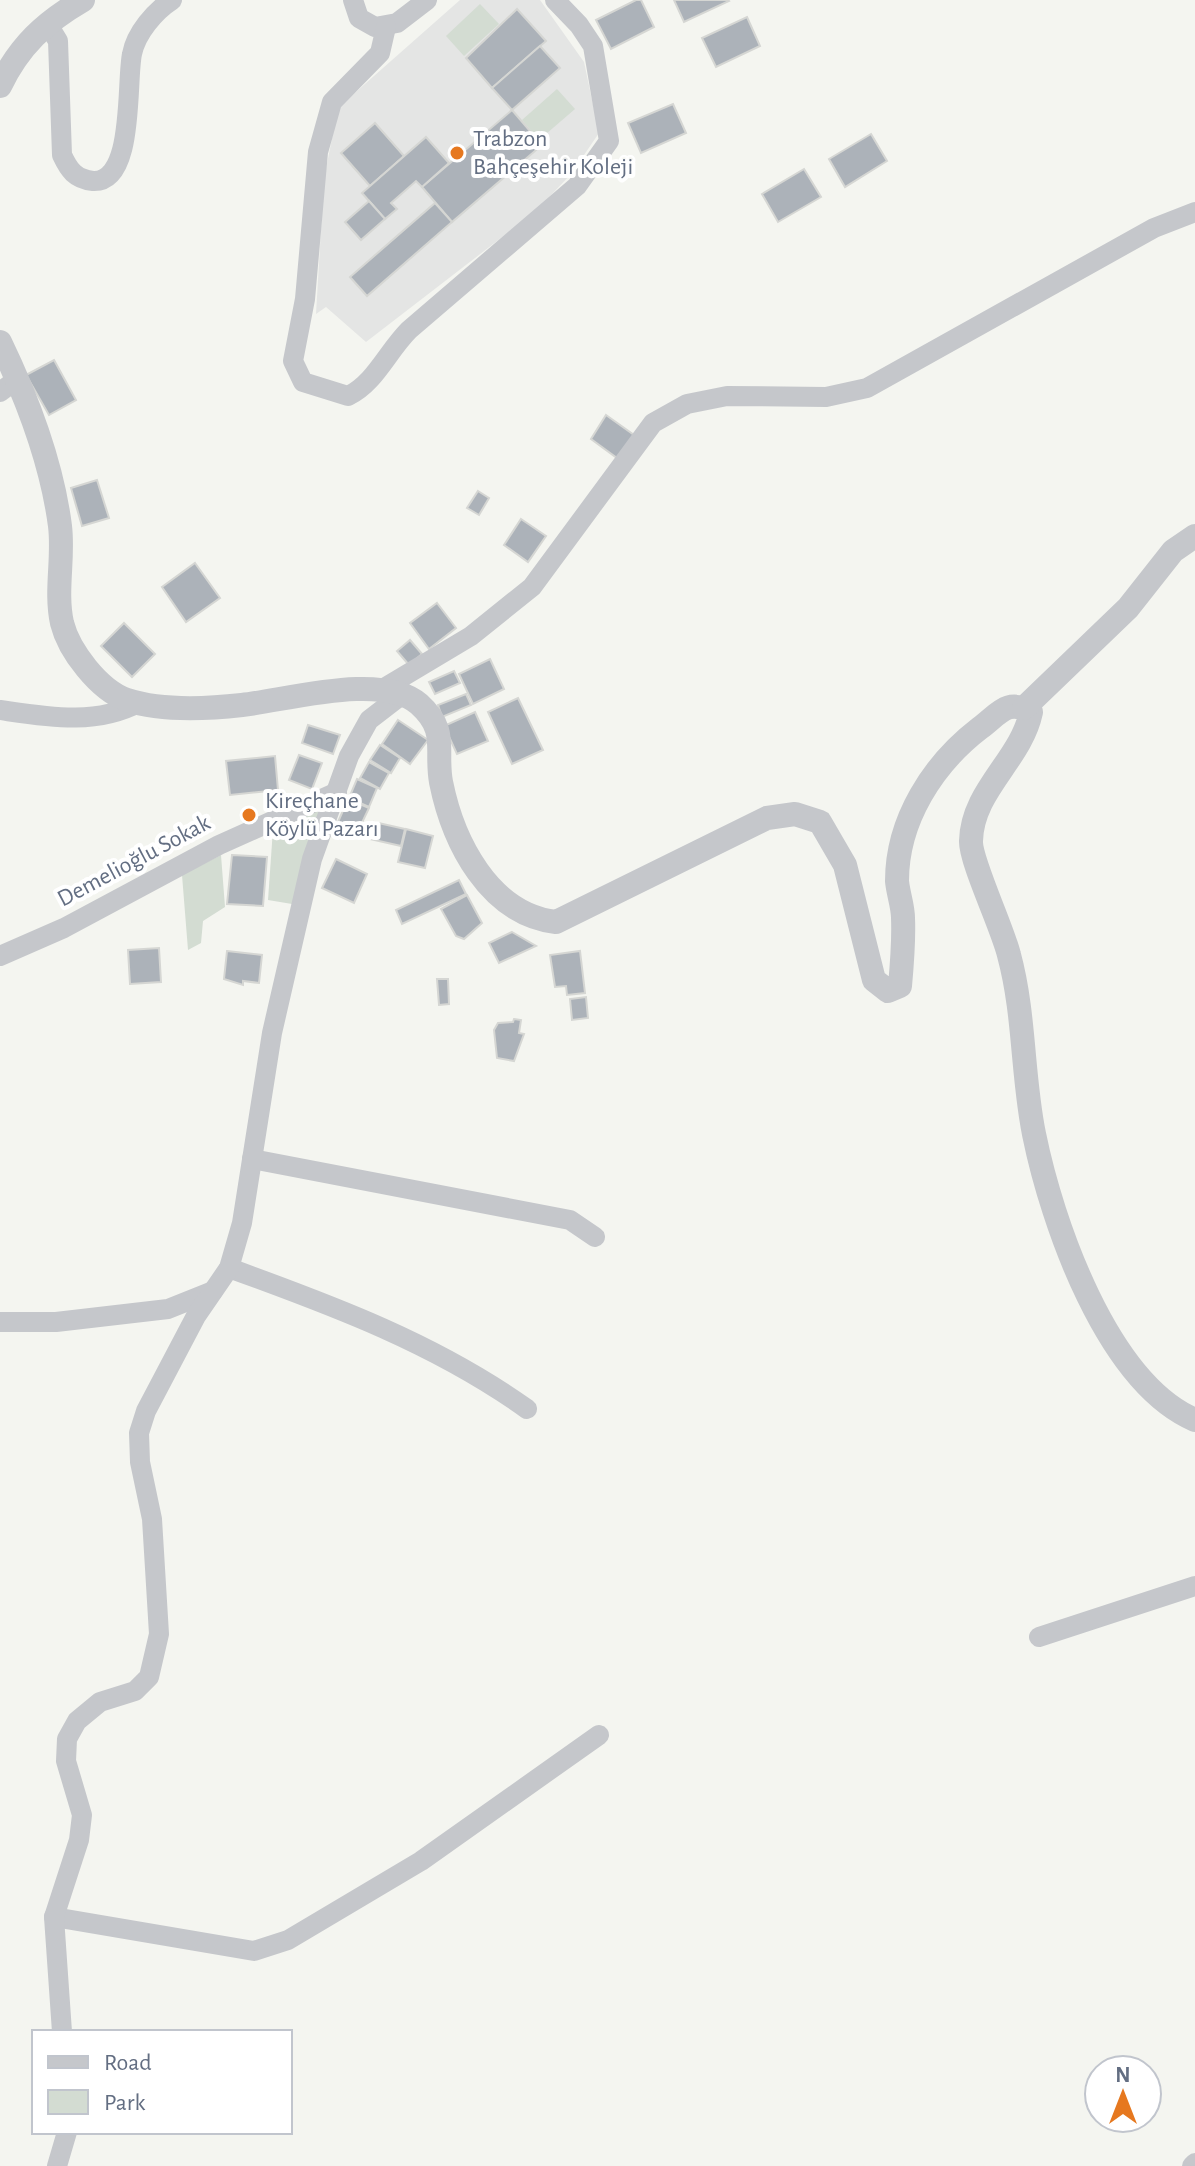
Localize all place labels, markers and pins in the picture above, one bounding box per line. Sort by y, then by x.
place label: Trabzon Bahçeşehir Koleji [473,127,633,179]
marker: Trabzon Bahçeşehir Koleji [448,144,466,162]
place label: Kireçhane Köylü Pazarı [265,789,379,841]
marker: Kireçhane Köylü Pazarı [240,806,258,824]

